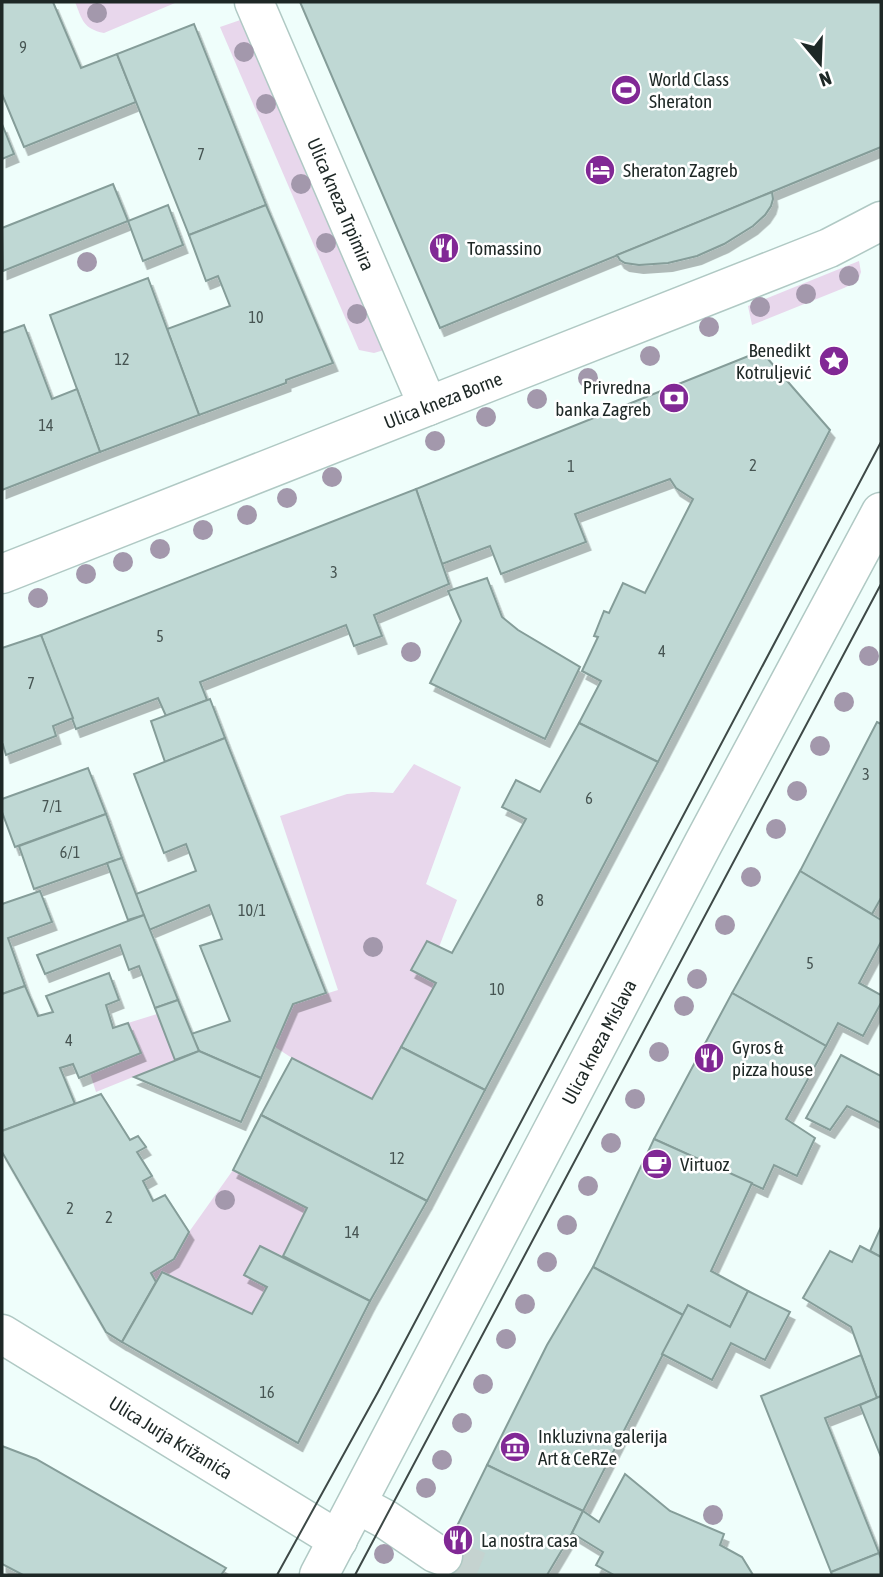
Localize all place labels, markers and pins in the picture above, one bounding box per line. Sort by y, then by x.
place label: World Class Sheraton [649,68,729,112]
sports icon: World Class Sheraton [609,73,643,107]
hotel icon: Sheraton Zagreb [583,153,617,187]
place label: Sheraton Zagreb [623,159,738,181]
restaurant icon: Tomassino [427,231,461,265]
place label: Tomassino [467,237,542,259]
place label: Benedikt Kotruljević [736,339,812,383]
place icon: Benedikt Kotruljević [817,344,851,378]
place label: Privredna banka Zagreb [555,376,651,420]
bank icon: Privredna banka Zagreb [657,381,691,415]
place label: Gyros & pizza house [732,1036,813,1080]
restaurant icon: Gyros & pizza house [692,1041,726,1075]
cafe icon: Virtuoz [640,1147,674,1181]
place label: Virtuoz [680,1153,729,1175]
place label: Inkluzivna galerija Art & CeRZe [538,1425,668,1469]
museum icon: Inkluzivna galerija Art & CeRZe [498,1430,532,1464]
restaurant icon: La nostra casa [441,1523,475,1557]
place label: La nostra casa [481,1529,578,1551]

